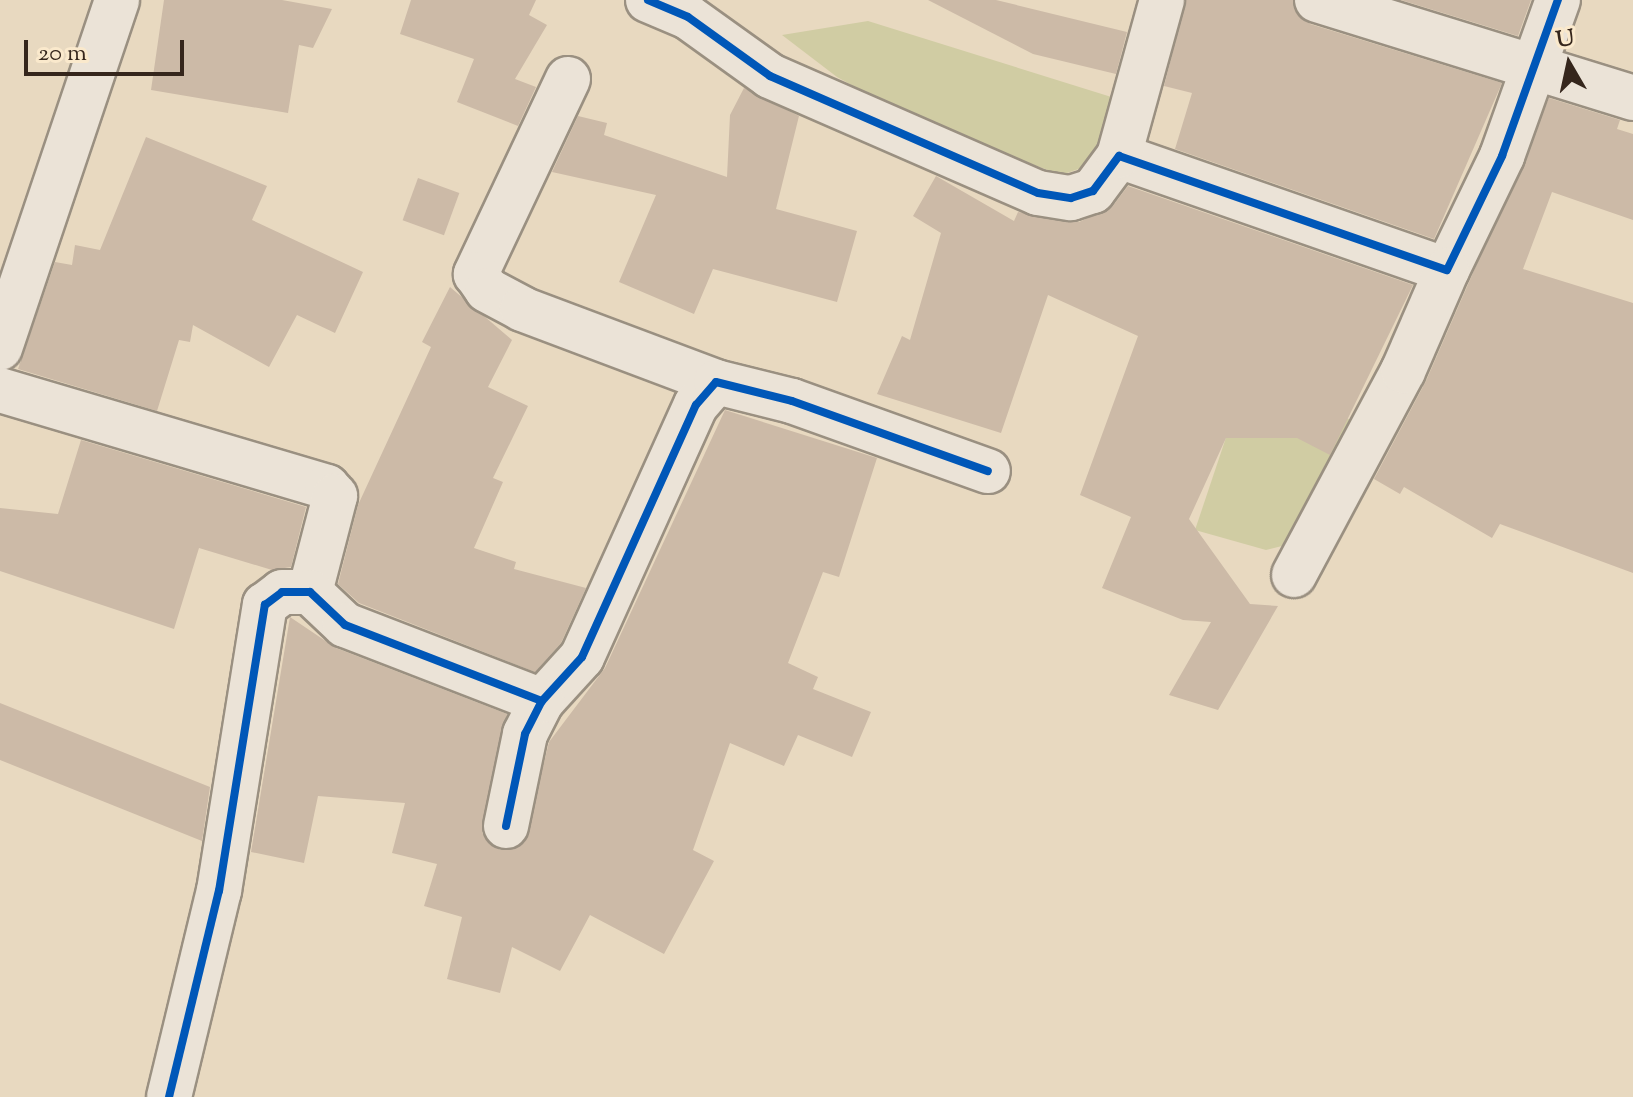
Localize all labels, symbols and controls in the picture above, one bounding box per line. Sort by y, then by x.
text: U [1554,23,1577,58]
scale bar [28,24,188,74]
north arrow [1529,24,1609,104]
text: 20 m [38,37,87,71]

